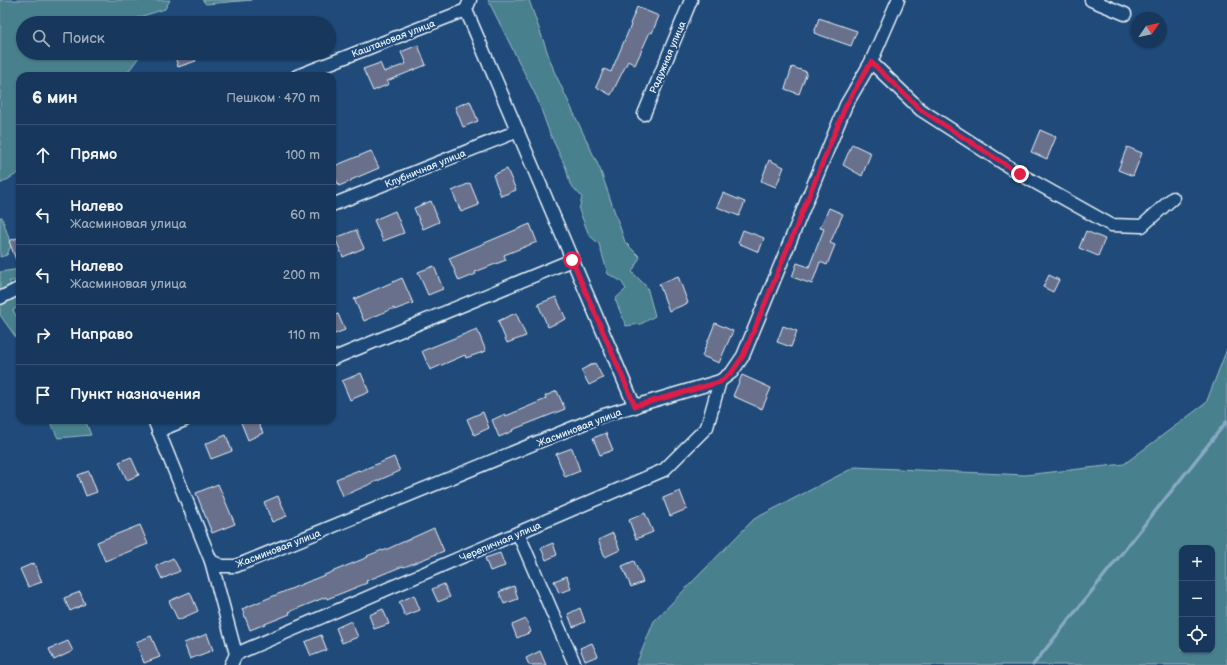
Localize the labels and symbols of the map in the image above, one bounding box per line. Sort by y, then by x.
north arrow [1131,12,1167,48]
street label: Каштановая улица [350,17,437,60]
street label: Радужная улица [647,19,689,95]
street label: Клубничная улица [383,147,468,191]
route end [1011,165,1029,183]
route start [563,251,581,269]
street label: Жасминовая улица [535,406,623,450]
street label: Черепичная улица [458,519,543,565]
street label: Жасминовая улица [234,527,322,571]

